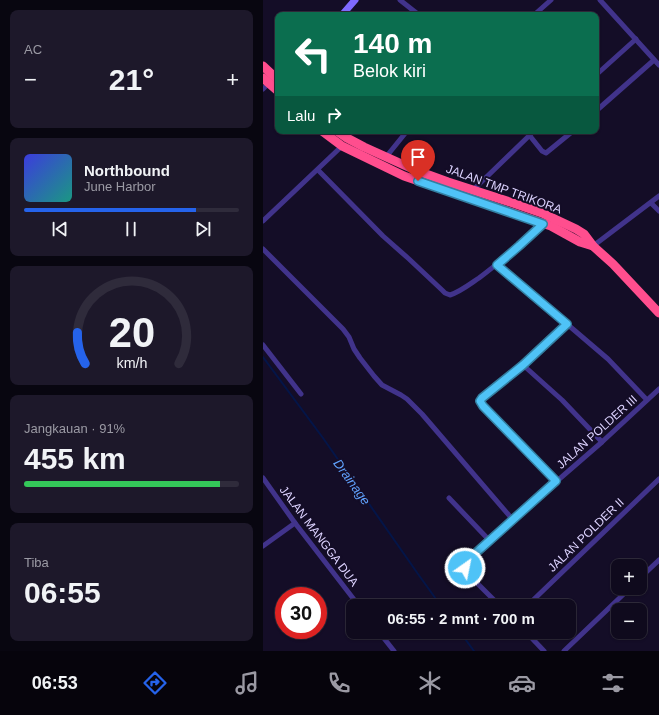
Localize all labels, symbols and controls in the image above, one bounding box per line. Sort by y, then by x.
icon: left [287,28,339,80]
text: 140 m [353,28,432,59]
text: AC [24,42,42,57]
text: Belok kiri [353,61,426,81]
text: 21° [109,63,154,96]
text: − [24,67,37,92]
text: + [226,67,239,92]
icon: right [323,104,345,126]
text: Lalu [287,107,315,124]
pin [401,140,435,181]
icon: arrive [407,146,429,168]
text: Northbound [84,162,170,179]
street label: JALAN TMP TRIKORA [444,162,564,216]
text: June Harbor [84,179,156,194]
icon: previous [49,218,71,240]
icon: pause [120,218,142,240]
icon: next [192,218,214,240]
text: 20 [108,308,155,355]
text: km/h [116,354,147,370]
street label: JALAN POLDER III [554,392,640,472]
text: Jangkauan · 91% [24,421,125,436]
text: 455 km [24,442,126,475]
water label: Drainage [330,456,374,508]
street label: JALAN MANGGA DUA [277,483,361,589]
street label: JALAN POLDER II [545,495,627,575]
position arrow [444,547,486,589]
text: Tiba [24,555,49,570]
map controls [611,559,647,639]
button: + [611,559,647,595]
text: 06:55 [24,576,101,609]
speed limit sign: 30 [275,587,327,639]
button: − [611,603,647,639]
text: 06:55 · 2 mnt · 700 m [387,610,535,627]
icon: directions [141,669,169,697]
icon: music [233,669,261,697]
icon: phone [325,669,353,697]
icon: climate [416,669,444,697]
icon: car [508,669,536,697]
icon: filters [599,669,627,697]
text: 06:53 [32,673,78,693]

